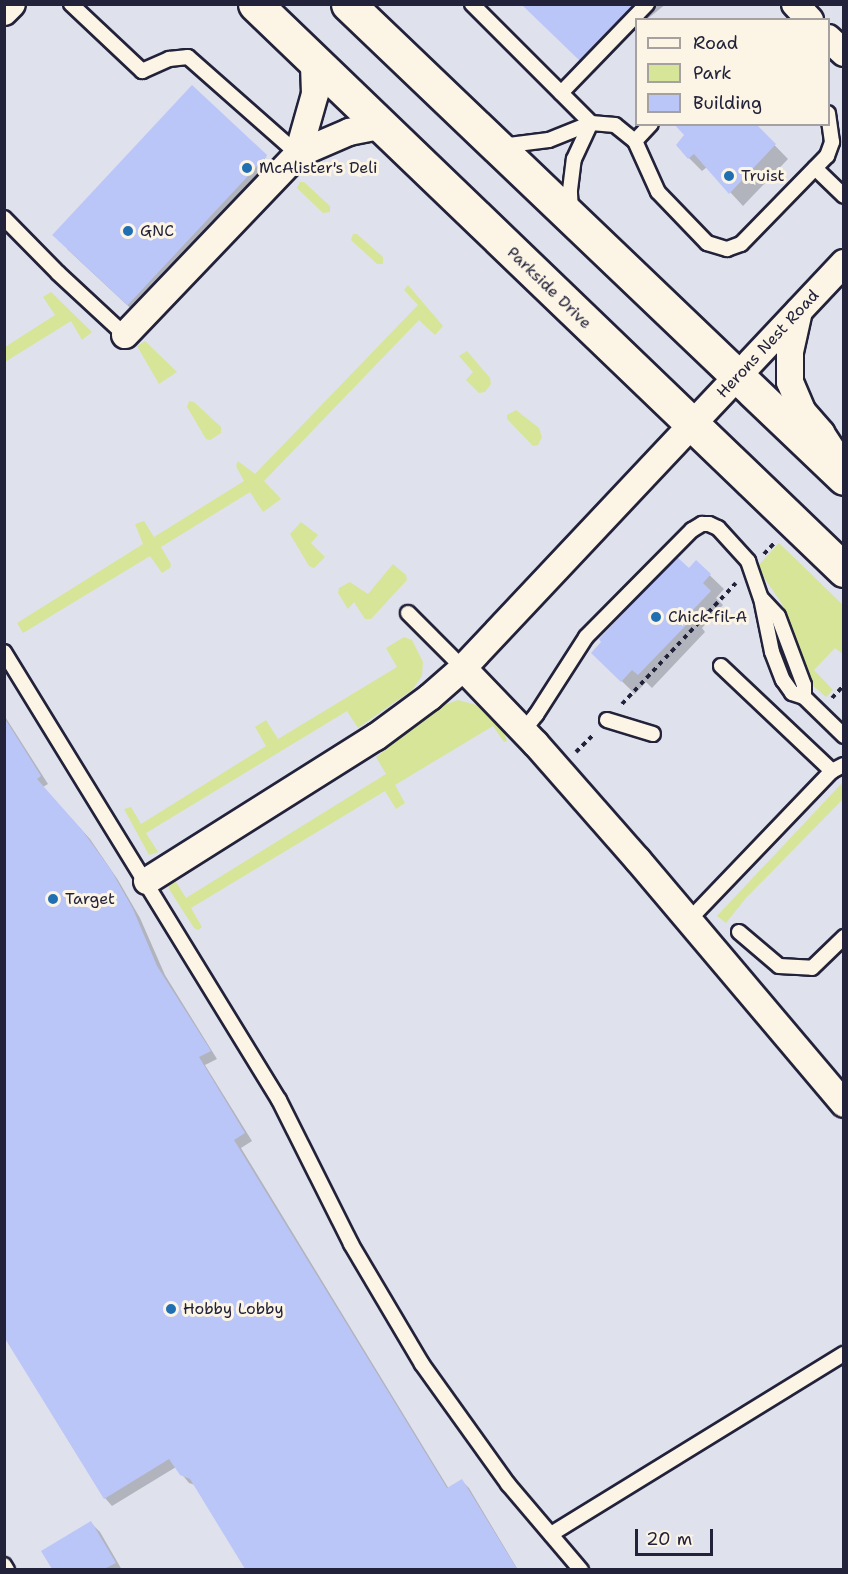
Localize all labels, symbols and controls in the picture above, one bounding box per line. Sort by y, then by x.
legend [635,18,830,126]
text: Road [693,31,738,55]
text: Park [693,61,732,85]
text: Building [693,91,762,115]
place label: McAlister's Deli [259,158,378,178]
marker: McAlister's Deli [240,161,254,175]
place label: Truist [741,166,785,186]
marker: Truist [722,169,736,183]
place label: GNC [140,221,174,241]
marker: GNC [121,224,135,238]
street label: Parkside Drive [503,243,595,333]
street label: Herons Nest Road [713,286,823,402]
place label: Chick-fil-A [668,607,747,627]
marker: Chick-fil-A [649,610,663,624]
place label: Target [65,889,115,909]
marker: Target [46,892,60,906]
place label: Hobby Lobby [183,1299,284,1319]
marker: Hobby Lobby [164,1302,178,1316]
scale bar [638,1517,716,1555]
text: 20 m [646,1527,692,1551]

